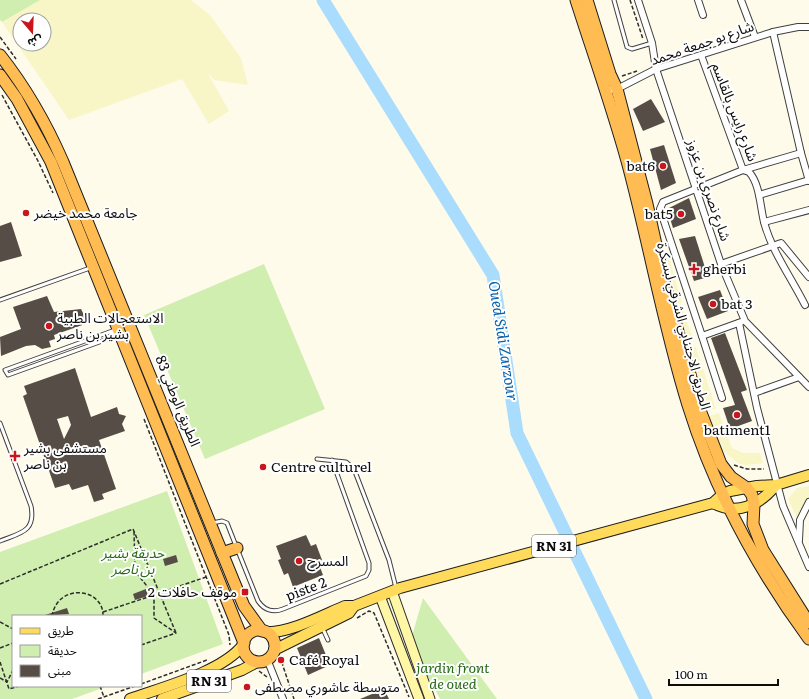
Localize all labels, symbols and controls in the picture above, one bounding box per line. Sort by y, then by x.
north arrow [12,12,52,52]
street label: شارع بو جمعة محمد [647,15,757,71]
text: ش [26,32,45,52]
street label: شارع رايس بالقاسم [706,59,764,165]
street label: شارع نصري بن عزوز [681,135,737,244]
place label: bat6 [626,155,655,175]
marker: bat6 [658,161,668,171]
place label: جامعة محمد خيضر [33,202,137,222]
place label: bat5 [645,203,673,223]
marker: جامعة محمد خيضر [21,208,31,218]
marker: bat5 [676,209,686,219]
street label: الطريق الاجتنابي الشرقي لبسكرة [651,240,717,412]
place label: gherbi [703,258,747,278]
marker: gherbi [688,263,700,275]
water label: Oued Sidi Zarzour [484,279,525,402]
place label: bat 3 [721,293,753,313]
marker: bat 3 [708,299,718,309]
place label: الاستعجالات الطبية بشير بن ناصر [56,307,164,343]
marker: الاستعجالات الطبية بشير بن ناصر [44,321,54,331]
street label: الطريق الوطني 83 [149,352,206,450]
marker: batiment1 [732,410,742,420]
place label: batiment1 [704,419,771,439]
place label: مستشفى بشير بن ناصر [23,437,107,473]
marker: مستشفى بشير بن ناصر [9,450,21,462]
place label: Centre culturel [271,456,372,476]
marker: Centre culturel [258,462,268,472]
road number: RN 31 [532,535,576,557]
park label: حديقة بشير بن ناصر [101,542,165,578]
place label: المسرح [307,550,348,572]
marker: المسرح [294,556,304,566]
street label: piste 2 [282,571,329,605]
place label: موقف حافلات 2 [148,581,237,601]
marker: موقف حافلات 2 [240,587,250,597]
legend [12,615,142,687]
text: طريق [48,621,74,639]
text: حديقة [48,641,77,659]
place label: Café Royal [289,649,360,669]
marker: Café Royal [276,655,286,665]
park label: jardin front de oued [415,657,490,693]
text: مبنى [48,661,71,679]
scale bar [669,661,778,687]
text: 100 m [675,665,708,683]
road number: RN 31 [187,670,231,692]
place label: متوسطة عاشوري مصطفى [255,676,400,698]
marker: متوسطة عاشوري مصطفى [242,682,252,692]

